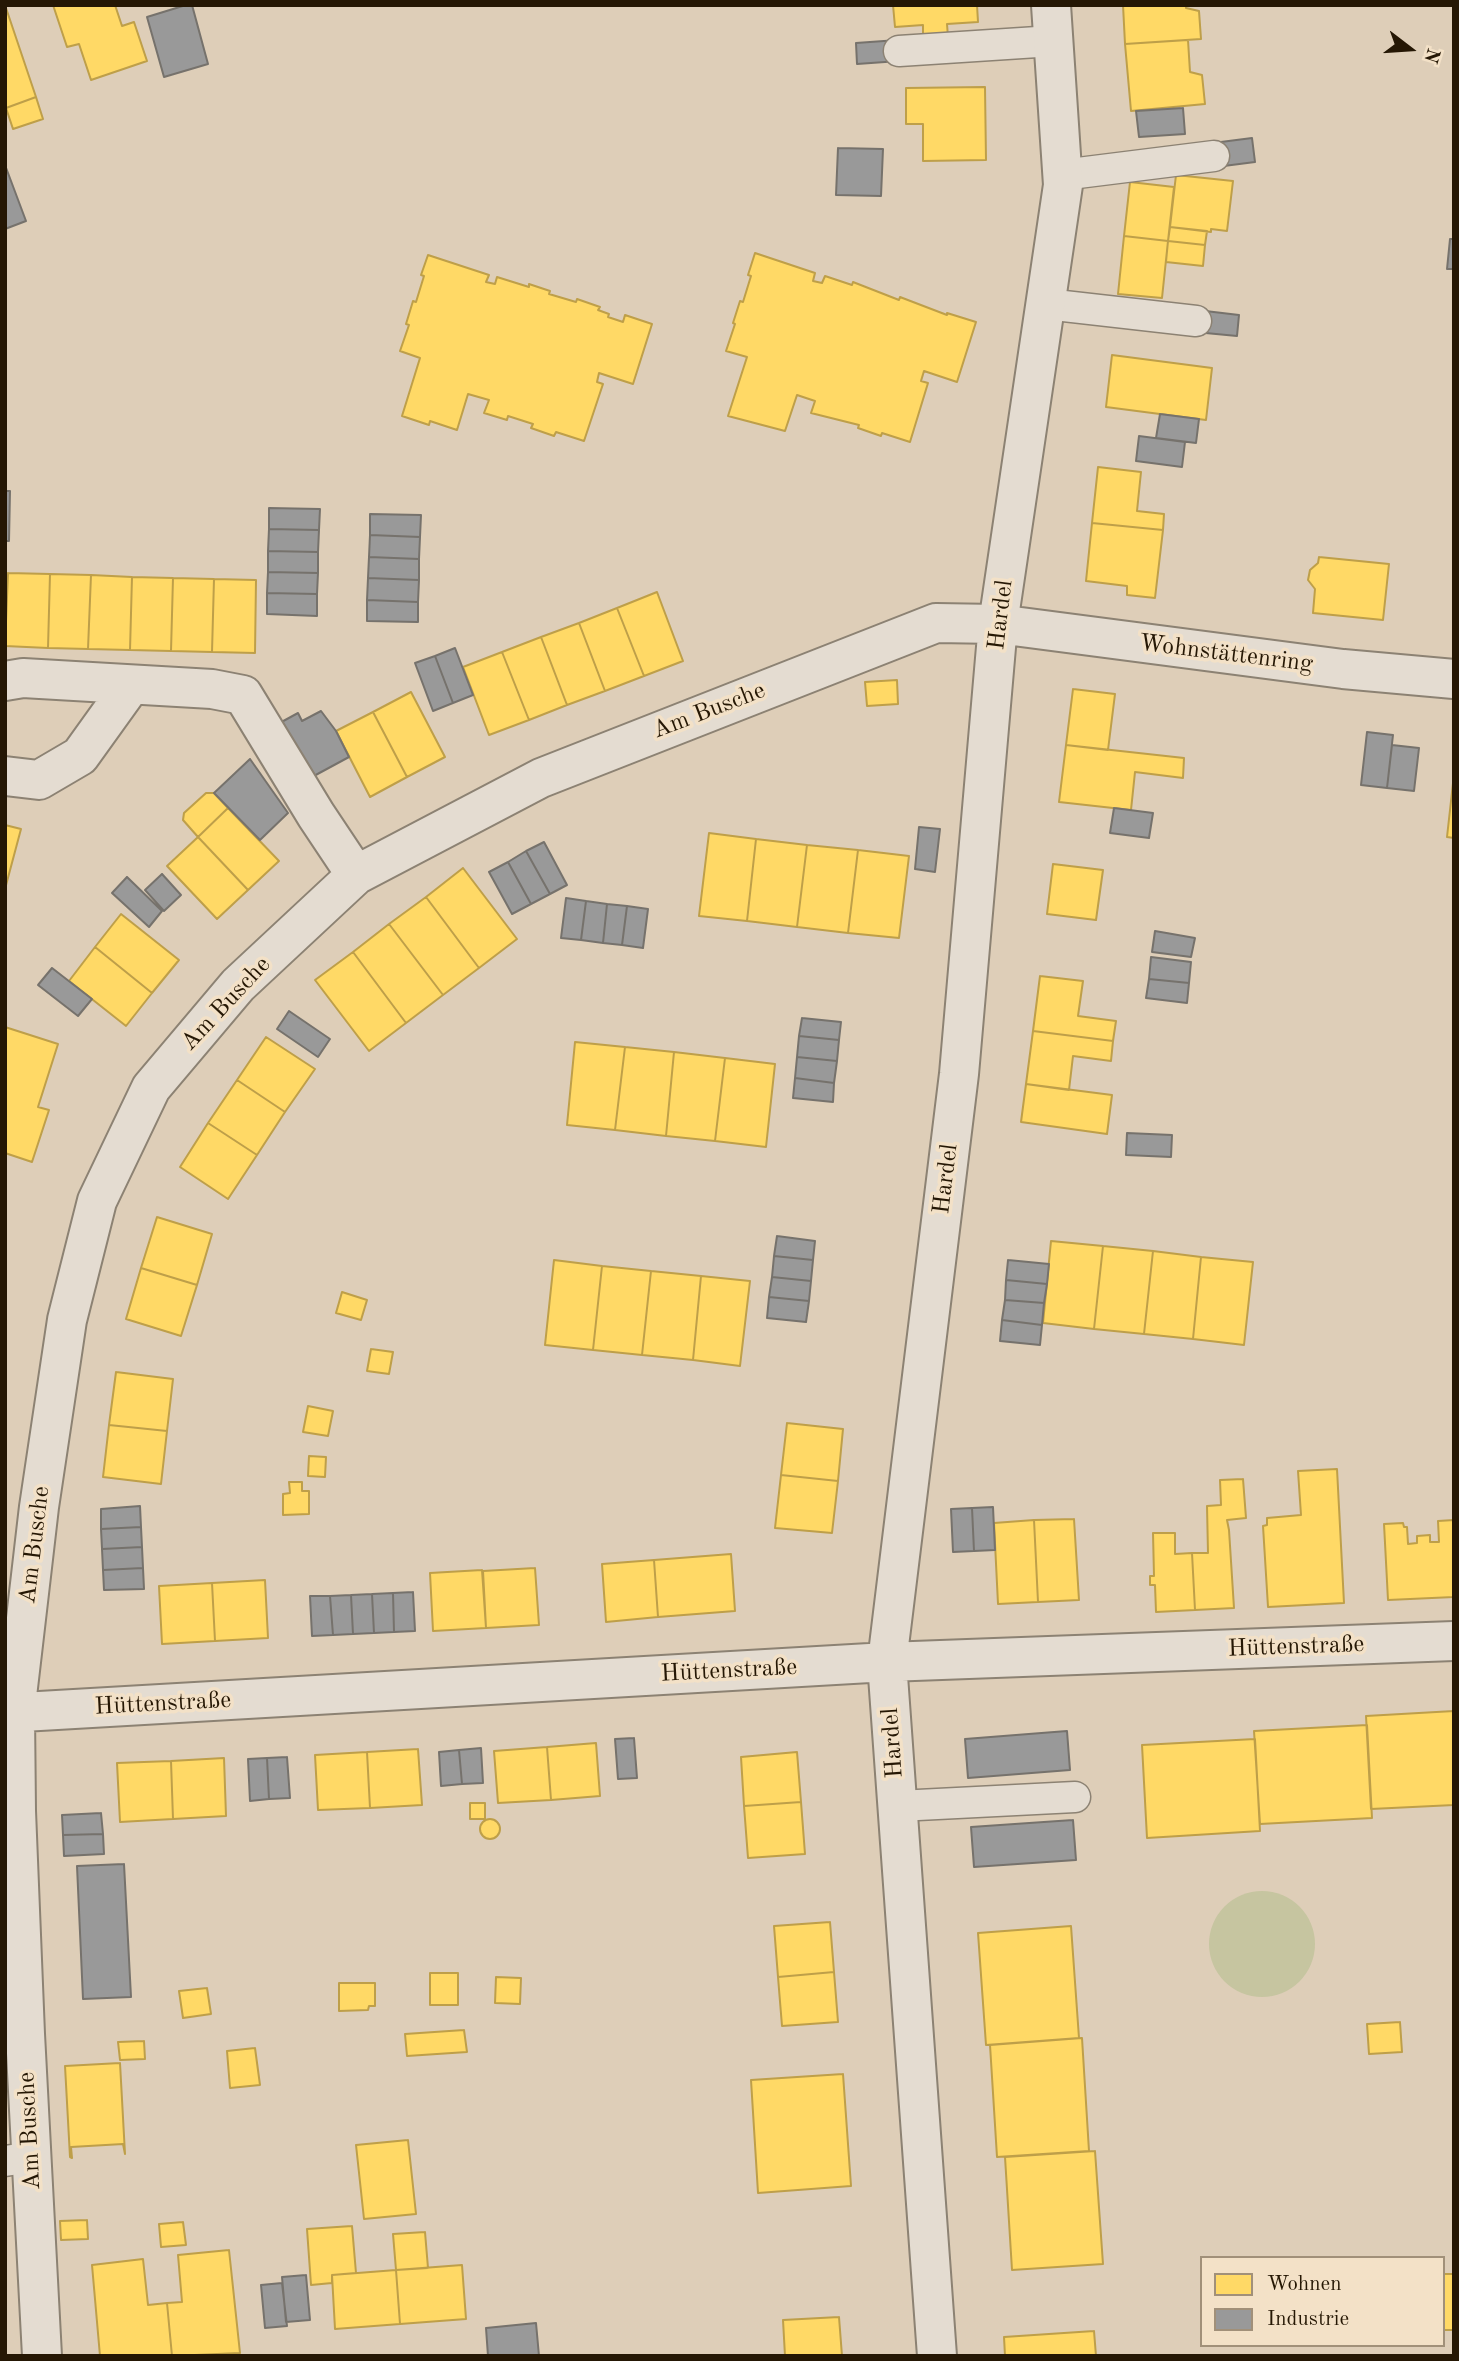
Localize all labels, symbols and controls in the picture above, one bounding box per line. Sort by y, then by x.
north arrow [1375,14,1445,84]
text: N [1419,46,1442,65]
street label: Hardel [982,578,1020,652]
street label: Wohnstättenring [1137,629,1315,679]
street label: Am Busche [649,676,769,746]
street label: Am Busche [175,951,277,1057]
street label: Hardel [927,1142,965,1216]
street label: Am Busche [13,1484,57,1606]
street label: Hüttenstraße [1227,1630,1365,1664]
street label: Hüttenstraße [660,1653,798,1689]
street label: Hüttenstraße [94,1686,232,1722]
street label: Hardel [876,1707,910,1779]
street label: Am Busche [13,2071,47,2191]
legend [1200,2256,1445,2347]
text: Wohnen [1267,2274,1342,2295]
text: Industrie [1267,2309,1349,2330]

